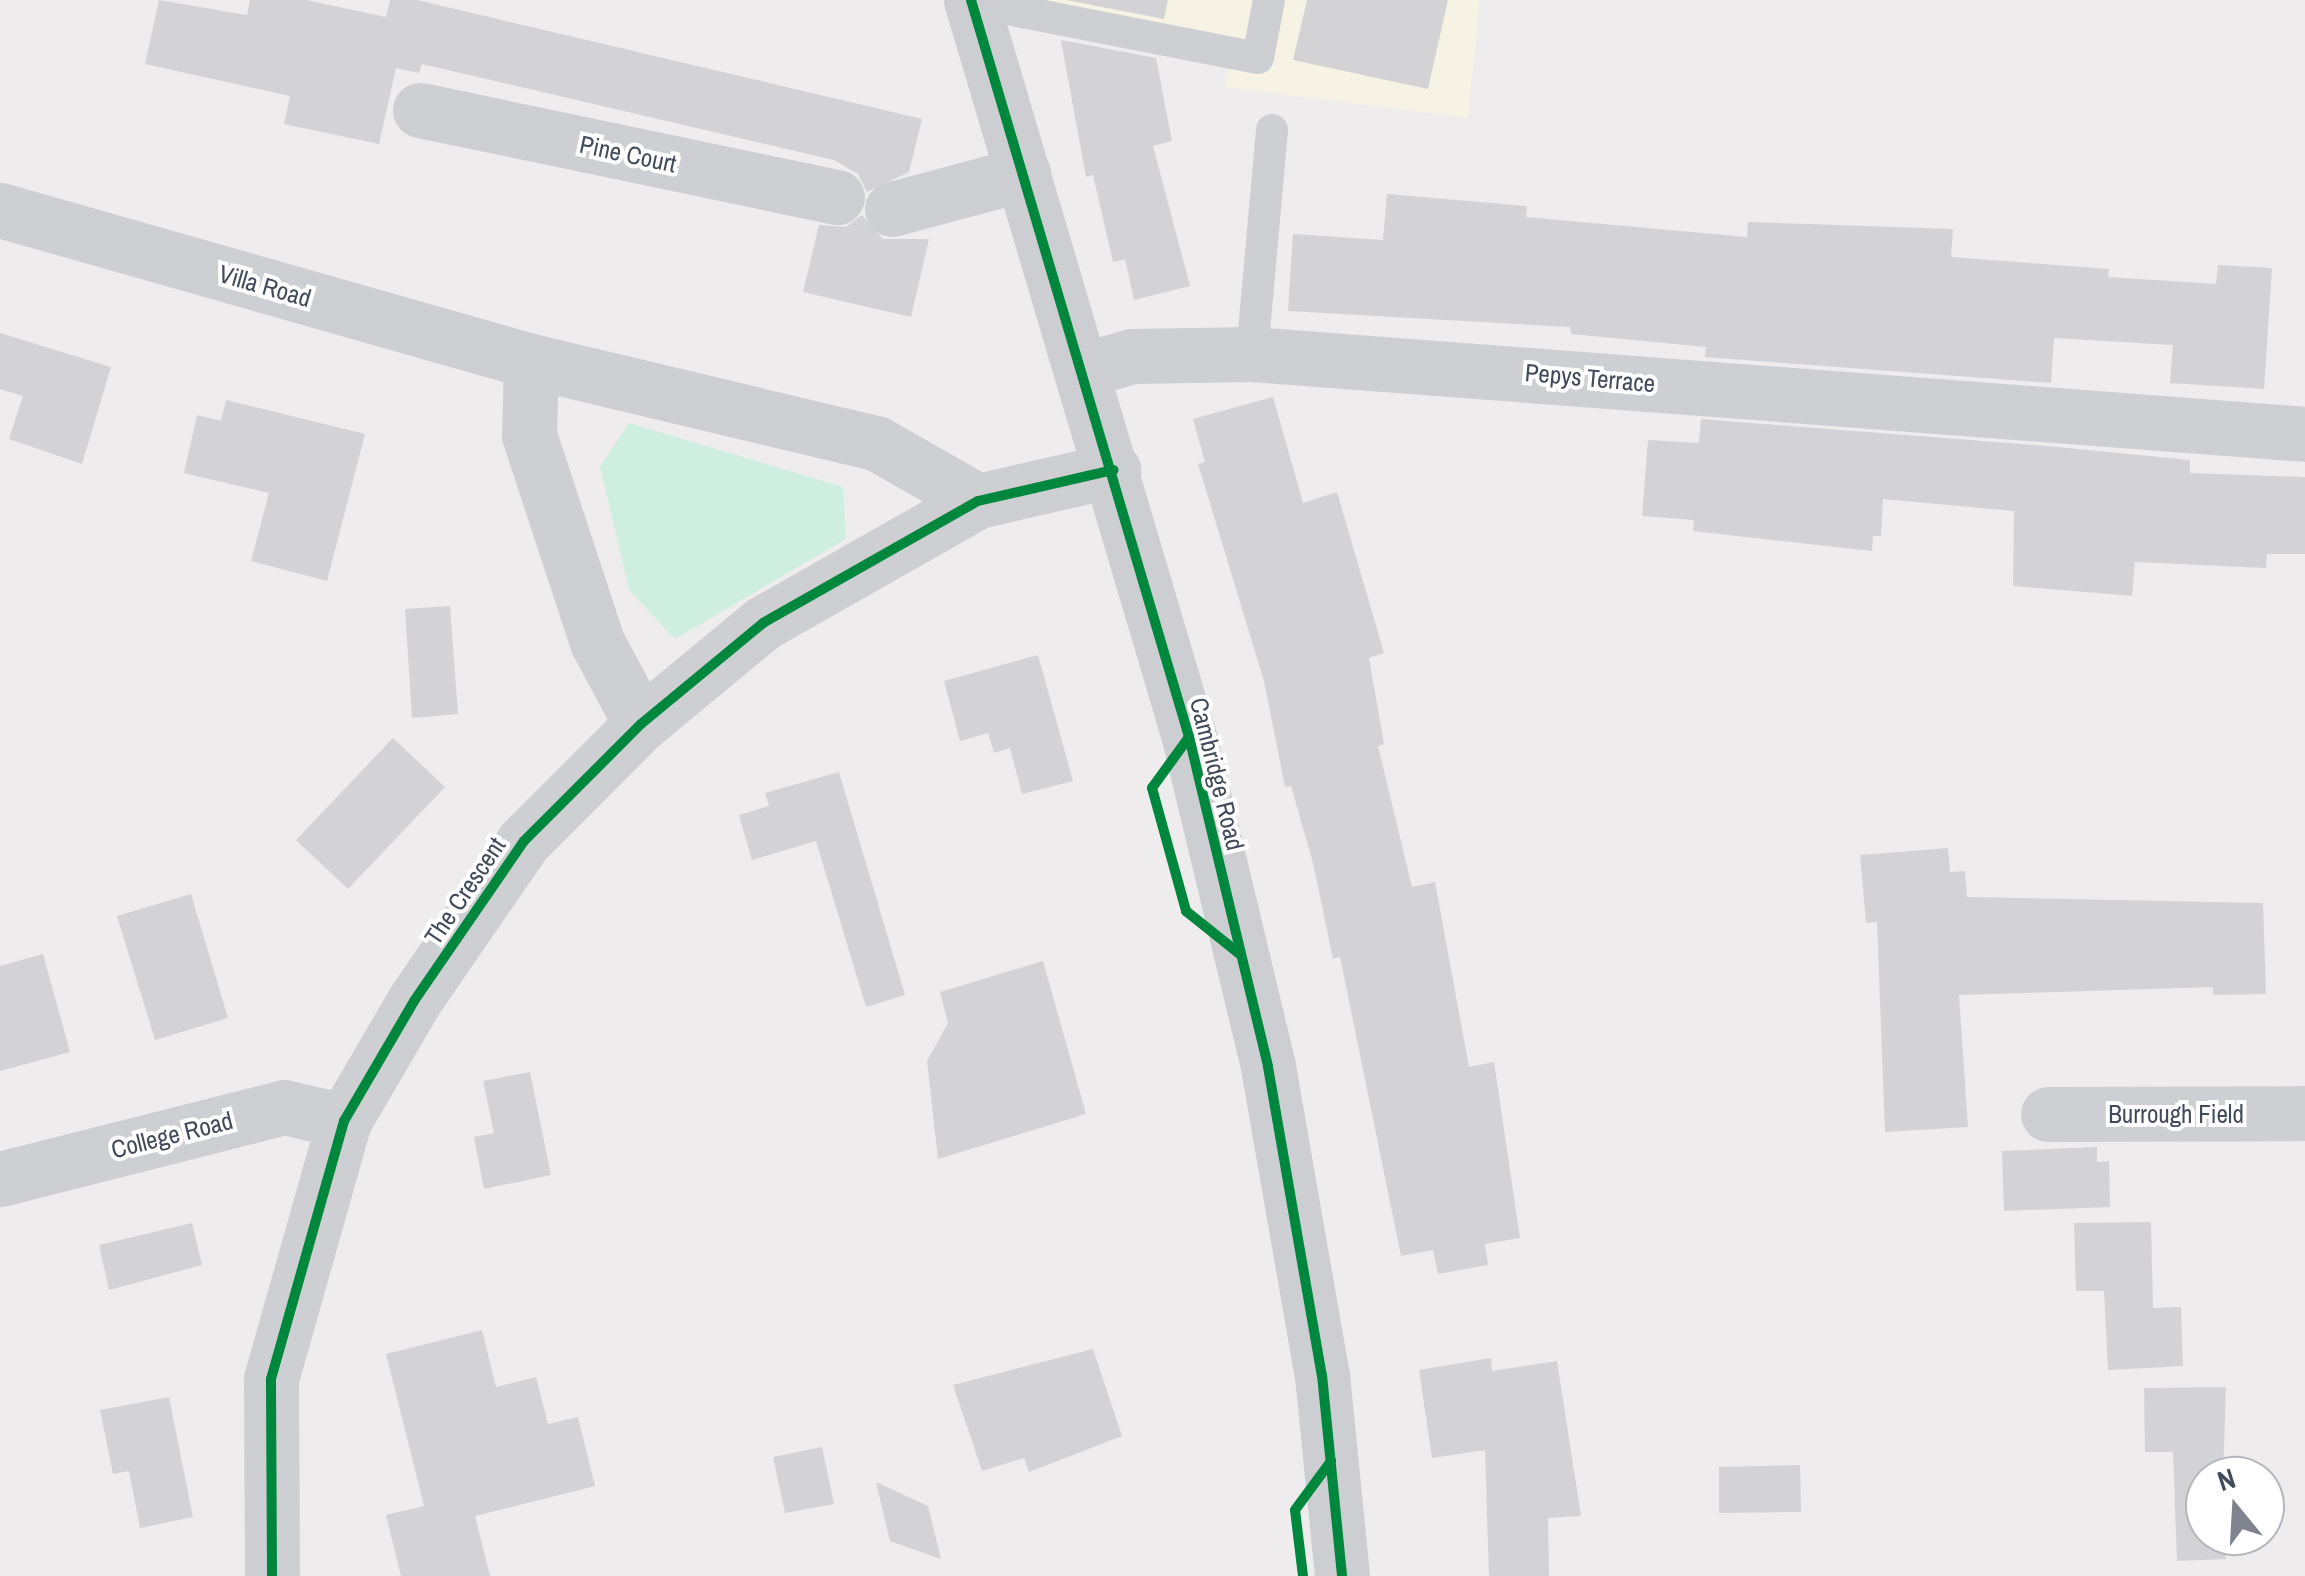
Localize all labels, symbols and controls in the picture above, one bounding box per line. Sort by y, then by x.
street label: Pine Court [577,129,679,179]
street label: Villa Road [216,259,314,313]
street label: Pepys Terrace [1523,357,1657,399]
street label: Cambridge Road [1184,695,1250,853]
street label: The Crescent [418,832,512,950]
street label: Burrough Field [2108,1099,2244,1129]
street label: College Road [108,1105,236,1165]
north arrow [2185,1456,2285,1556]
text: N [2213,1459,2240,1500]

